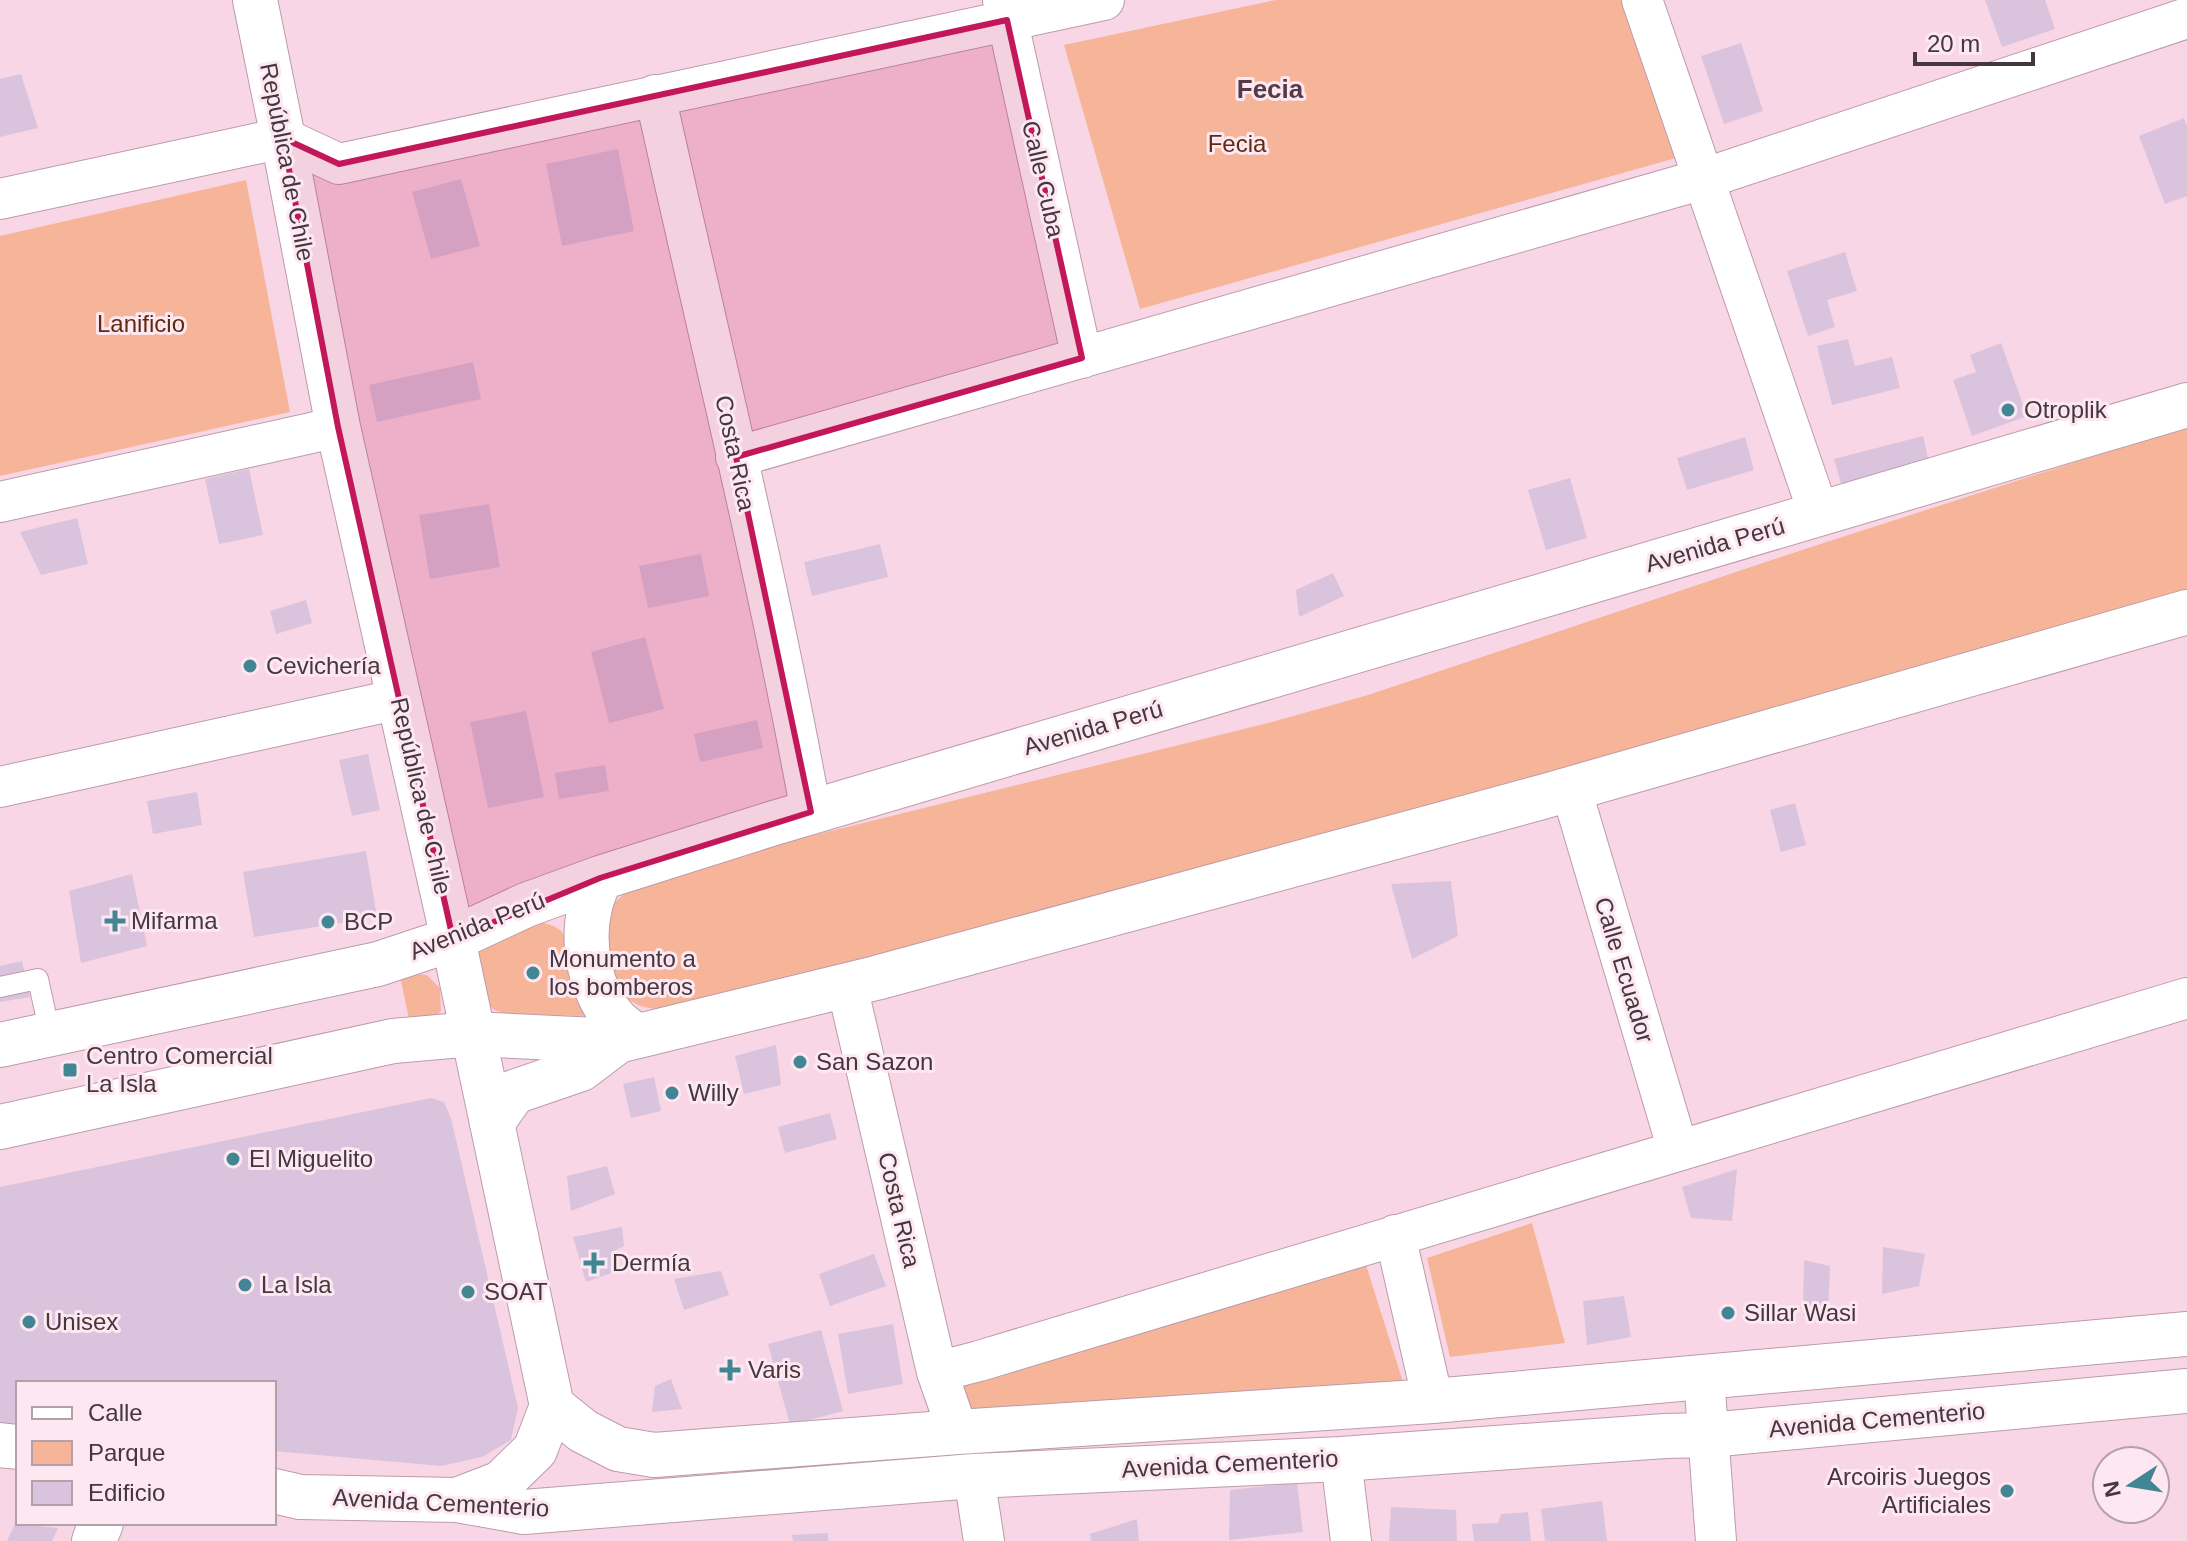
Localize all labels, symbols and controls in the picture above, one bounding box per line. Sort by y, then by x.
scale bar [1915,16,2033,66]
text: 20 m [1927,30,1980,57]
street label: República de Chile [255,60,320,263]
district label: Fecia [1237,74,1304,104]
street label: Calle Cuba [1017,118,1070,240]
park label: Fecia [1208,130,1267,157]
park label: Lanificio [97,310,185,337]
street label: Costa Rica [710,393,761,514]
place label: Otroplik [2024,396,2108,423]
marker: Otroplik [1999,401,2017,419]
street label: Avenida Perú [1642,512,1788,577]
place label: Cevichería [266,652,381,679]
marker: Cevichería [241,657,259,675]
street label: República de Chile [386,695,457,897]
street label: Avenida Perú [1020,695,1166,760]
street label: Avenida Perú [405,886,548,965]
street label: Calle Ecuador [1590,894,1659,1046]
place label: Mifarma [131,907,218,934]
place label: BCP [344,908,393,935]
marker: Mifarma [106,912,124,930]
marker: BCP [319,913,337,931]
place label: Monumento a los bomberos [549,945,696,1000]
marker: Monumento a los bomberos [524,964,542,982]
place label: Centro Comercial La Isla [86,1042,273,1097]
place label: San Sazon [816,1048,933,1075]
marker: San Sazon [791,1053,809,1071]
marker: Centro Comercial La Isla [61,1061,79,1079]
place label: Willy [688,1079,739,1106]
marker: Willy [663,1084,681,1102]
place label: El Miguelito [249,1145,373,1172]
marker: El Miguelito [224,1150,242,1168]
street label: Costa Rica [873,1150,926,1271]
place label: Dermía [612,1249,691,1276]
marker: Dermía [583,1252,605,1274]
place label: La Isla [261,1271,332,1298]
marker: La Isla [236,1276,254,1294]
place label: SOAT [484,1278,548,1305]
marker: SOAT [459,1283,477,1301]
place label: Sillar Wasi [1744,1299,1856,1326]
marker: Sillar Wasi [1719,1304,1737,1322]
place label: Unisex [45,1308,118,1335]
marker: Unisex [20,1313,38,1331]
place label: Varis [748,1356,801,1383]
marker: Varis [719,1359,741,1381]
legend [16,1381,276,1525]
street label: Avenida Cementerio [1768,1397,1986,1442]
text: Calle [88,1399,143,1426]
text: Parque [88,1439,165,1466]
street label: Avenida Cementerio [1121,1444,1339,1483]
north arrow [2091,1445,2171,1525]
place label: Arcoiris Juegos Artificiales [1827,1463,1991,1518]
text: Edificio [88,1479,165,1506]
text: N [2098,1479,2126,1499]
marker: Arcoiris Juegos Artificiales [1998,1482,2016,1500]
street label: Avenida Cementerio [332,1483,550,1522]

